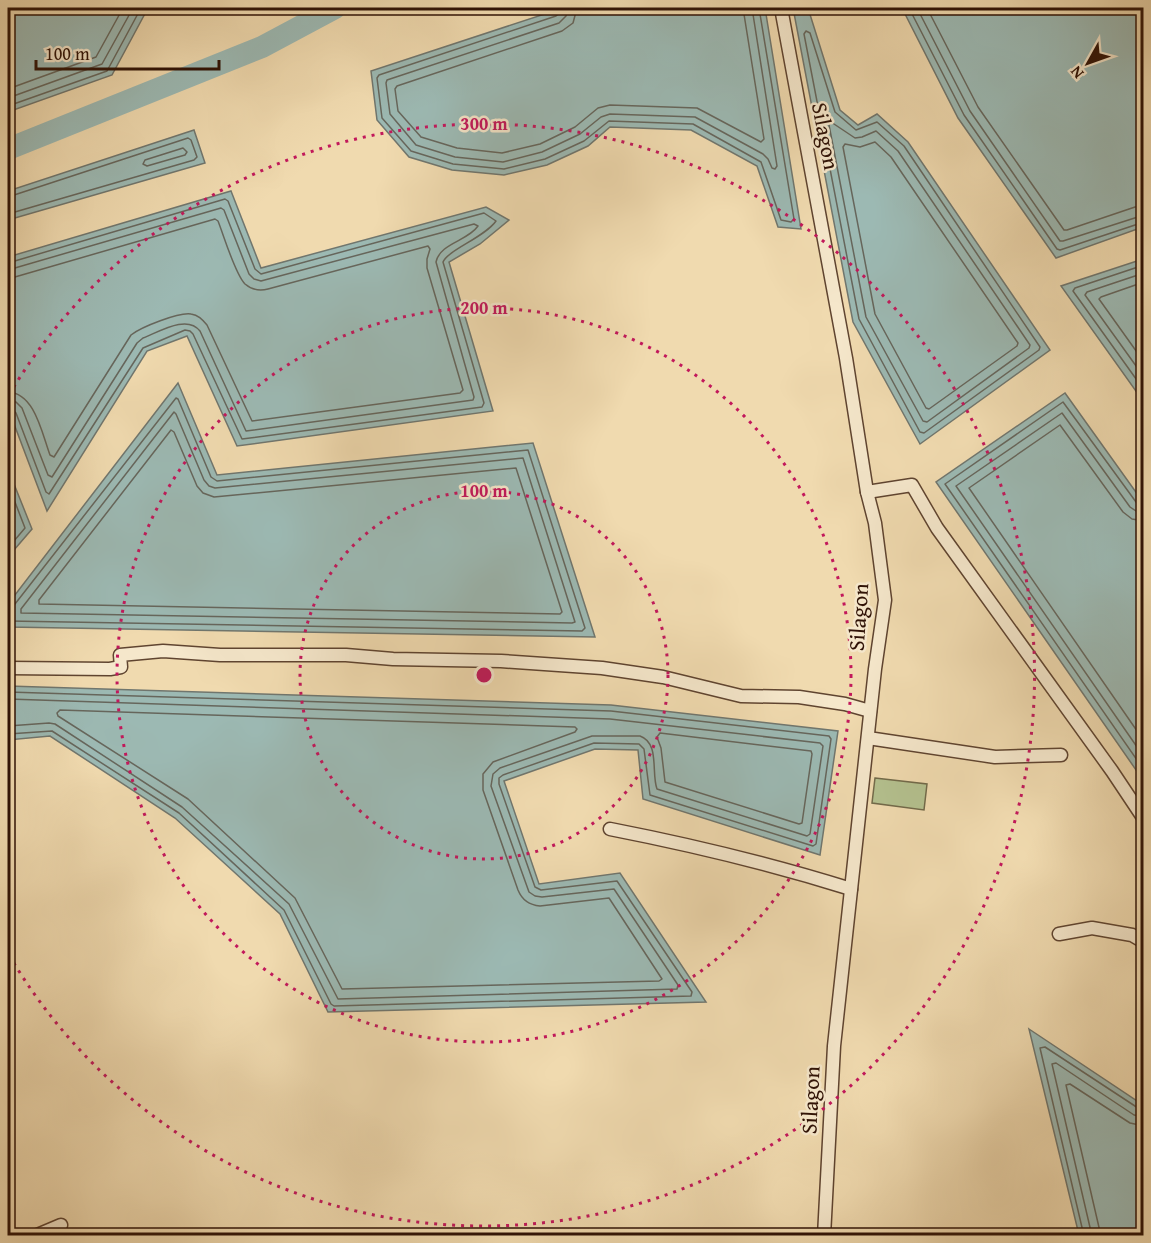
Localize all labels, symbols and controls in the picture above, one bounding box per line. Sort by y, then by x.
scale bar [36,33,219,71]
north arrow [1058,33,1118,93]
text: 100 m [45,40,90,67]
text: N [1064,61,1089,84]
street label: Silagon [804,100,848,173]
text: 300 m [460,110,508,137]
text: 200 m [460,294,508,321]
text: 100 m [460,477,508,504]
street label: Silagon [840,581,876,652]
centre of rings [474,665,494,685]
street label: Silagon [792,1065,828,1135]

